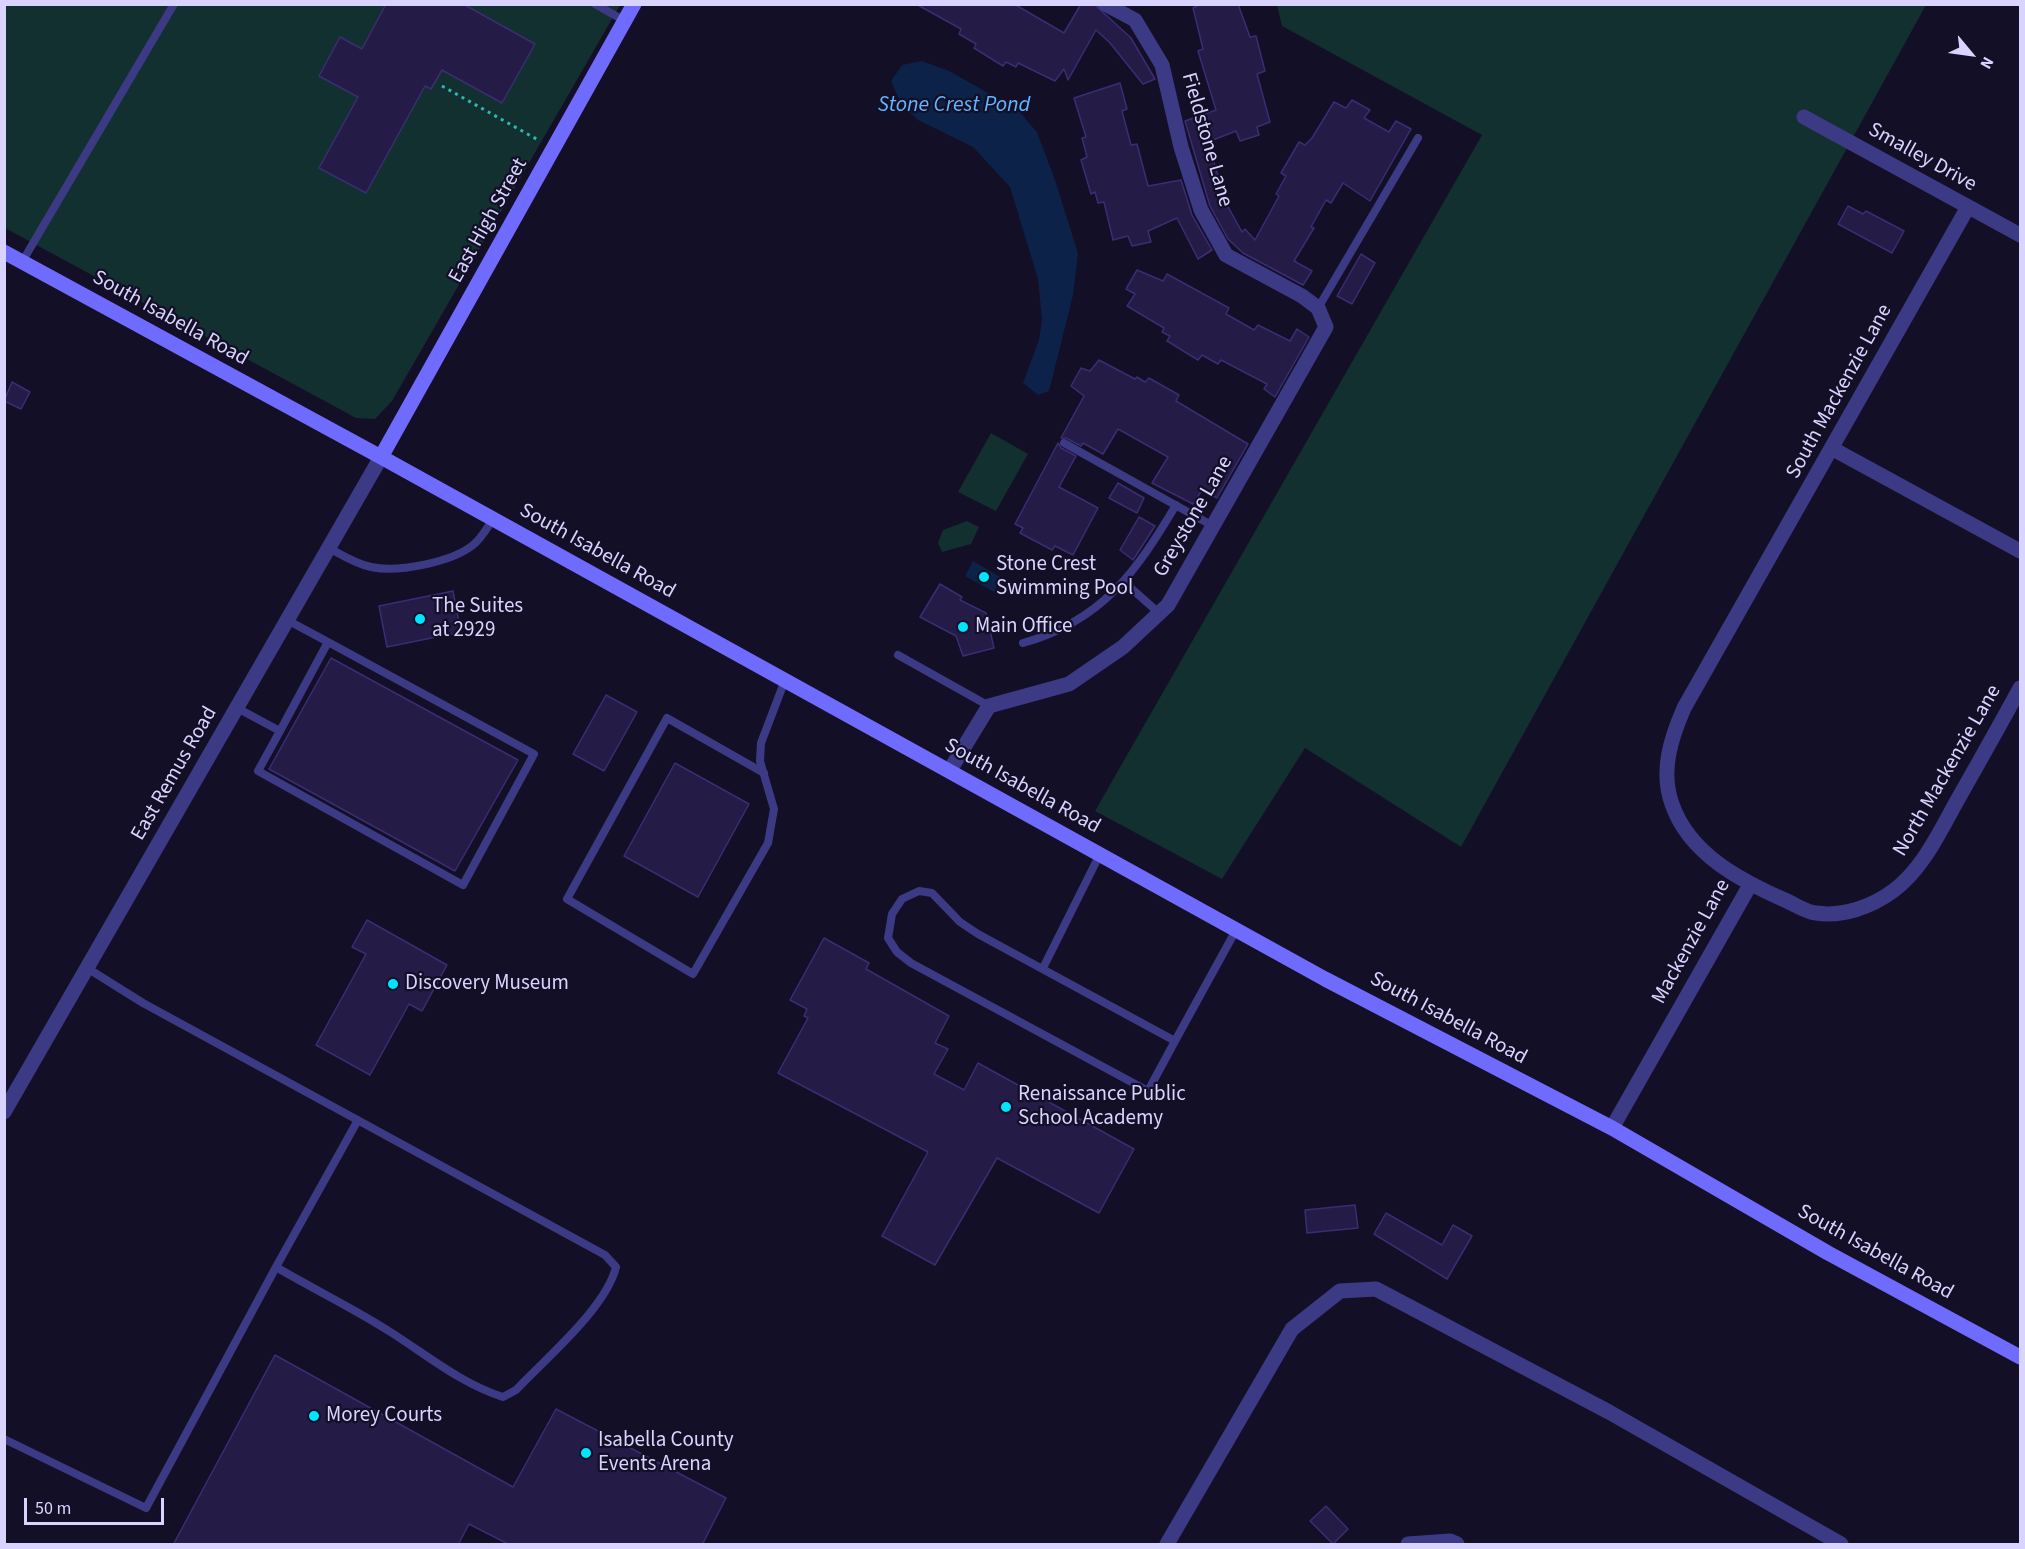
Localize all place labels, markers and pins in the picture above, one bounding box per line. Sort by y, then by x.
place label: Stone Crest Swimming Pool [996,552,1133,602]
marker: Stone Crest Swimming Pool [977,570,991,584]
place label: The Suites at 2929 [432,594,523,644]
marker: The Suites at 2929 [413,612,427,626]
place label: Main Office [975,614,1072,640]
marker: Main Office [956,620,970,634]
place label: Discovery Museum [405,971,569,997]
marker: Discovery Museum [386,977,400,991]
place label: Renaissance Public School Academy [1018,1082,1186,1132]
marker: Renaissance Public School Academy [999,1100,1013,1114]
place label: Morey Courts [326,1403,442,1429]
marker: Morey Courts [307,1409,321,1423]
place label: Isabella County Events Arena [598,1428,734,1478]
marker: Isabella County Events Arena [579,1446,593,1460]

